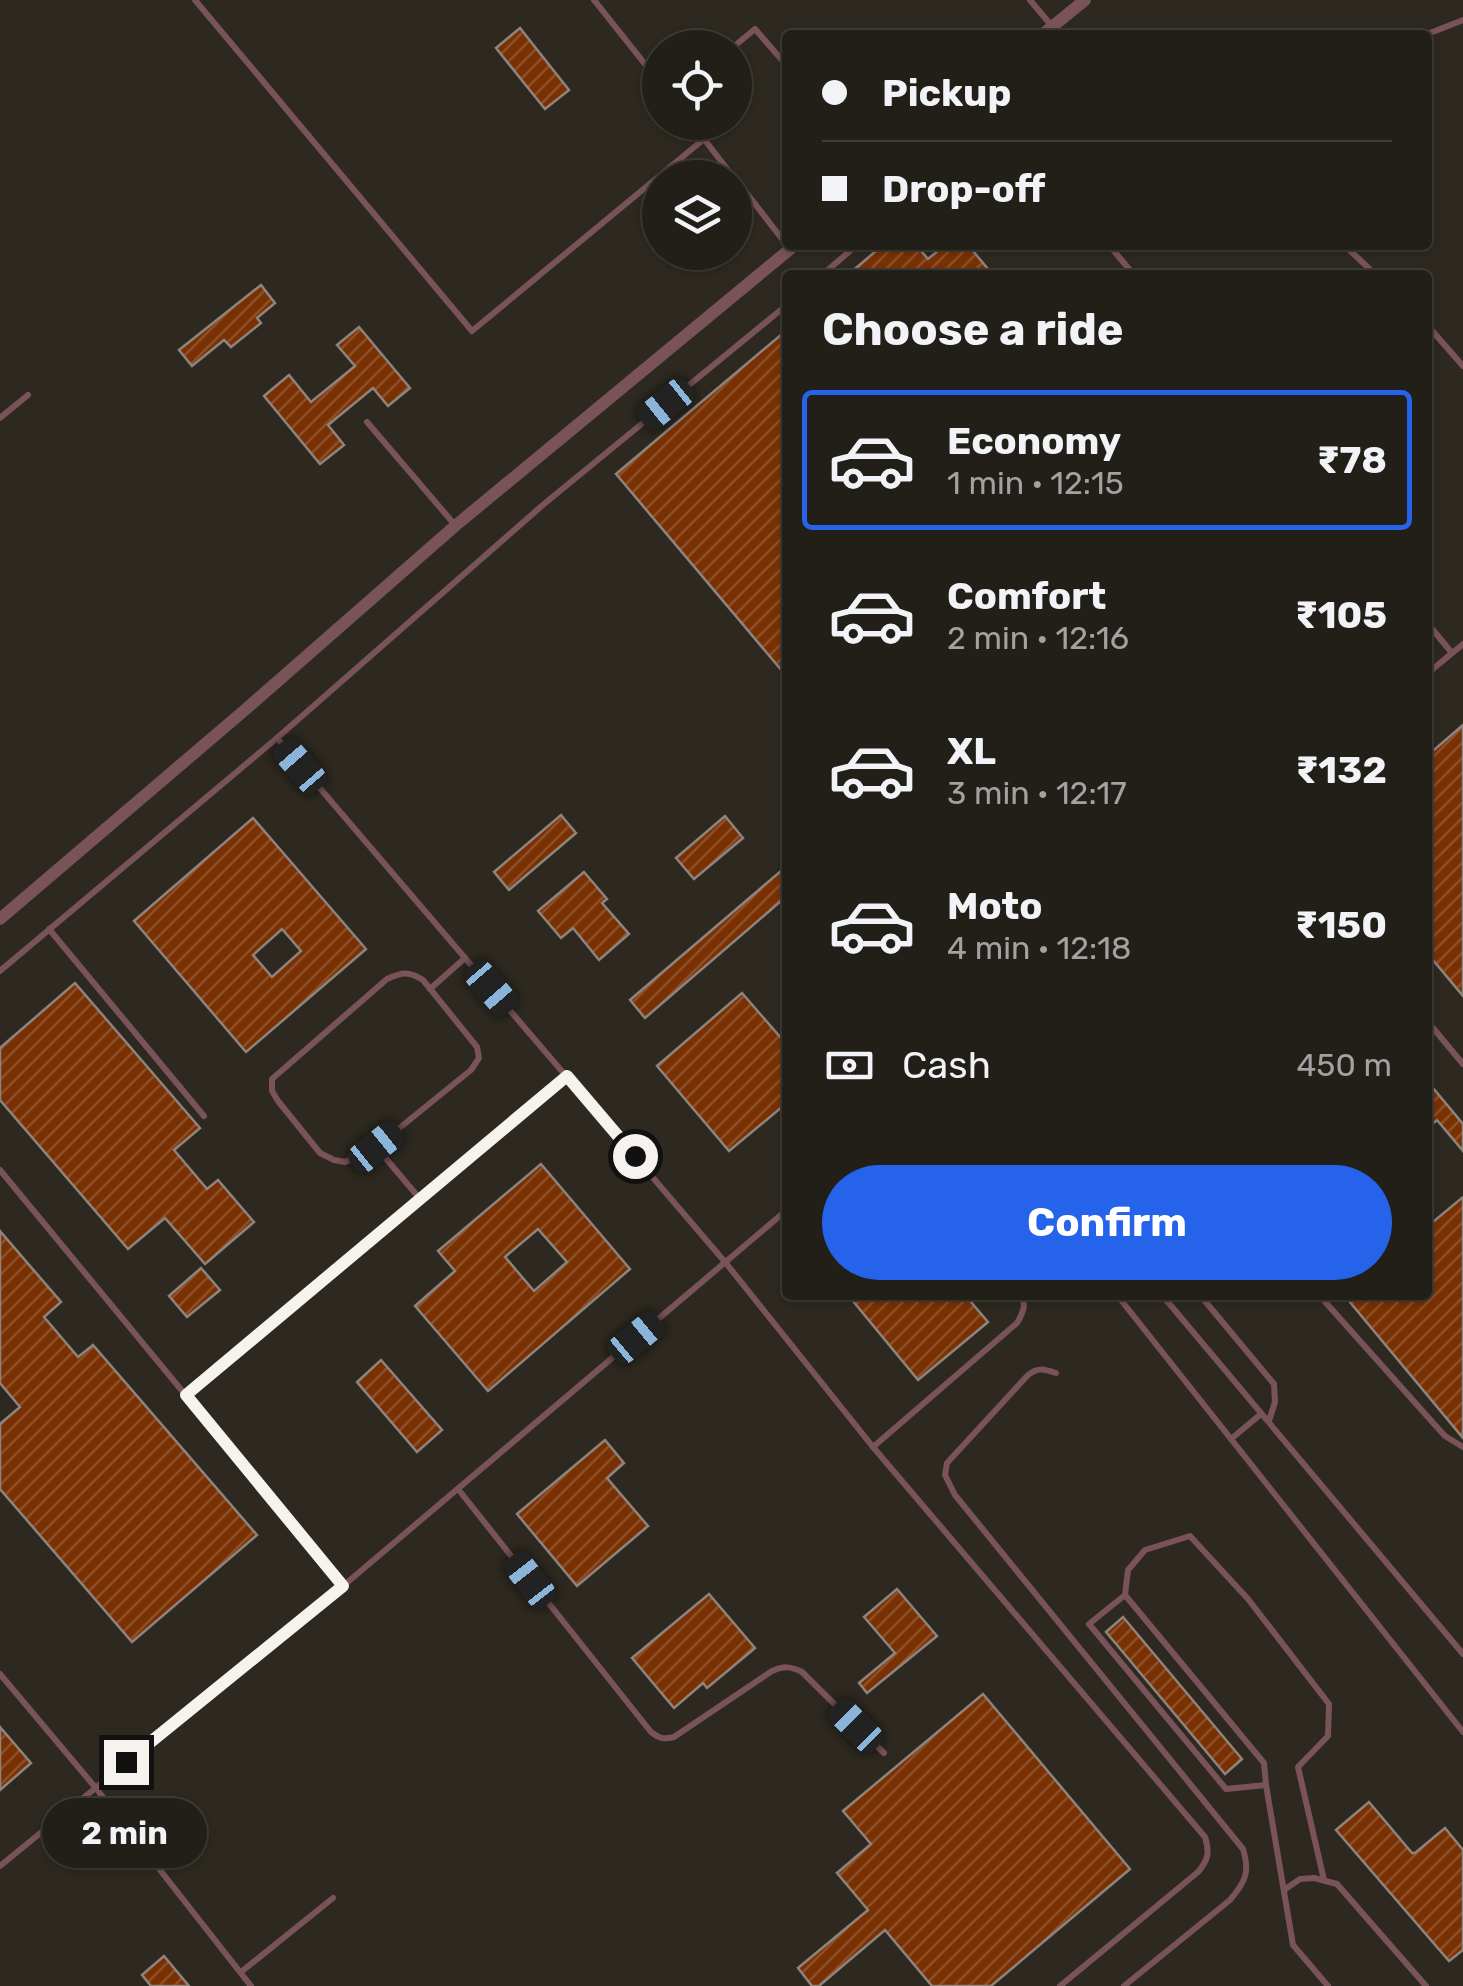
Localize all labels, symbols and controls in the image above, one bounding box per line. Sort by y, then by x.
map controls [642,30,752,270]
button: locate [642,30,752,140]
text: Pickup [882,70,1011,116]
button: layers [642,160,752,270]
text: Drop-off [882,166,1045,212]
text: Choose a ride [822,303,1124,356]
car [633,373,699,435]
icon: car [827,415,917,505]
text: Economy [947,418,1121,464]
text: ₹78 [1317,437,1387,483]
text: 1 min · 12:15 [947,464,1124,502]
icon: car [827,570,917,660]
text: Comfort [947,573,1106,619]
text: ₹105 [1295,592,1387,638]
text: 2 min · 12:16 [947,619,1129,657]
icon: car [827,725,917,815]
text: XL [947,728,996,774]
car [269,734,331,798]
text: ₹132 [1296,747,1387,793]
text: 3 min · 12:17 [947,774,1127,812]
icon: car [827,880,917,970]
text: Moto [947,883,1043,929]
text: ₹150 [1295,902,1387,948]
text: 4 min · 12:18 [947,929,1131,967]
car [460,956,522,1020]
icon: cash [822,1038,877,1093]
text: Cash [902,1042,991,1088]
text: 450 m [1297,1046,1392,1084]
car [343,1116,409,1178]
route start [613,1134,658,1179]
button: Confirm [822,1165,1392,1280]
car [603,1307,669,1369]
car [500,1547,560,1613]
car [824,1694,888,1758]
route end [104,1740,149,1785]
callout: 2 min [44,1797,208,1867]
text: 2 min [81,1814,168,1852]

